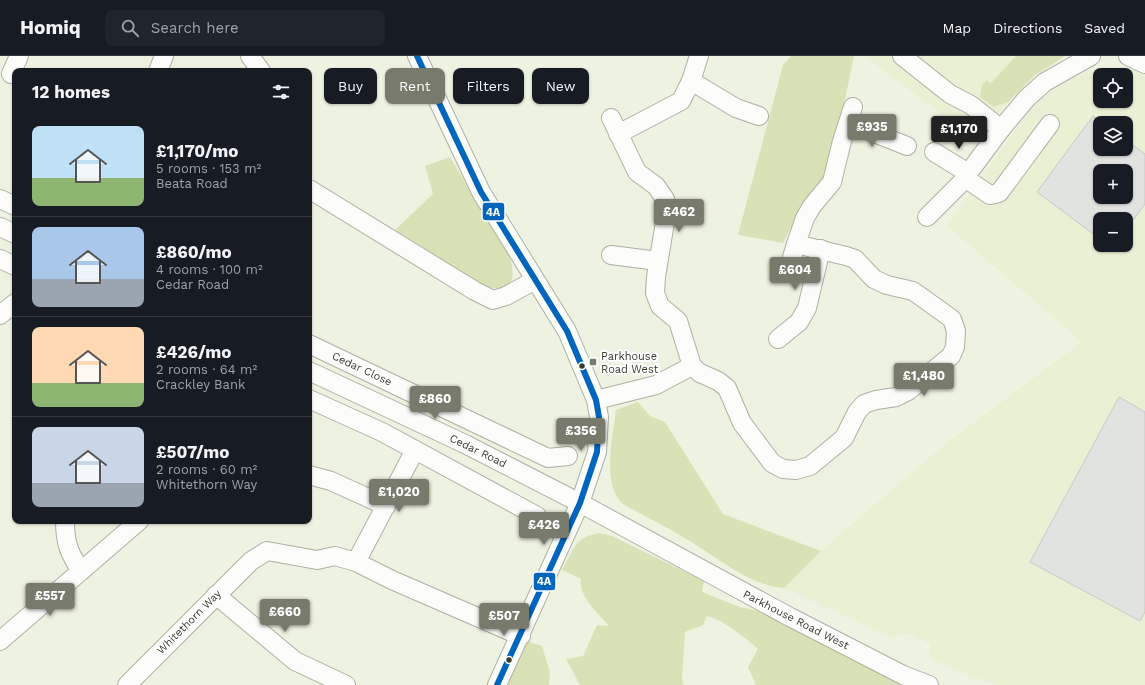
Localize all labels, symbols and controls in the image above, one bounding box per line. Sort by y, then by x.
search box [105,10,385,46]
text: Homiq [20,16,81,39]
icon: search [119,17,141,39]
text: Search here [151,19,239,37]
text: Map [943,20,971,36]
text: Directions [993,20,1062,36]
text: Saved [1084,20,1125,36]
chip: Buy [324,68,377,104]
chip: Rent [385,68,445,104]
chip: Filters [453,68,524,104]
chip: New [532,68,589,104]
map controls [1093,68,1133,252]
button: locate [1093,68,1133,108]
icon: filters [270,81,292,103]
text: 12 homes [32,82,110,102]
pin: £935 [848,114,896,148]
pin: £1,170 [926,116,992,150]
button: layers [1093,116,1133,156]
text: £935 [856,119,888,134]
text: £1,170 [940,121,978,136]
text: £1,170/mo [156,141,238,161]
icon: home [64,142,112,190]
text: 5 rooms · 153 m² [156,161,261,176]
button: + [1093,164,1133,204]
text: Beata Road [156,176,228,191]
pin: £462 [655,199,703,233]
line badge: 4A [482,202,505,221]
text: £462 [663,204,695,219]
text: 4A [486,206,501,219]
button: − [1093,212,1133,252]
text: £860/mo [156,242,232,262]
icon: home [64,243,112,291]
pin: £604 [771,257,819,291]
text: 4 rooms · 100 m² [156,262,263,277]
text: £604 [779,262,811,277]
text: Cedar Road [156,277,229,292]
text: £426/mo [156,342,232,362]
icon: home [64,343,112,391]
street label: Cedar Close [330,349,394,389]
place label: Parkhouse Road West [601,350,659,376]
marker: Parkhouse Road West [588,357,598,367]
unlabelled marker [577,361,587,371]
text: 2 rooms · 64 m² [156,362,257,377]
pin: £1,480 [891,363,957,397]
text: £1,480 [903,368,945,383]
text: Crackley Bank [156,377,245,392]
pin: £860 [411,386,459,420]
text: £860 [419,391,451,406]
pin: £356 [557,418,605,452]
text: £356 [565,423,597,438]
street label: Cedar Road [447,432,509,470]
text: £507/mo [156,442,229,462]
icon: home [64,443,112,491]
text: 2 rooms · 60 m² [156,462,257,477]
text: Whitethorn Way [156,477,257,492]
pin: £1,020 [366,479,432,513]
text: £1,020 [378,484,420,499]
pin: £426 [520,512,568,546]
text: £426 [528,517,560,532]
line badge: 4A [533,572,556,591]
text: 4A [537,575,552,588]
pin: £557 [26,583,74,617]
street label: Whitethorn Way [154,587,224,657]
text: £557 [35,588,65,603]
street label: Parkhouse Road West [741,588,851,653]
pin: £660 [261,599,309,633]
pin: £507 [480,603,528,637]
text: £660 [269,604,301,619]
text: £507 [488,608,520,623]
unlabelled marker [504,655,514,665]

